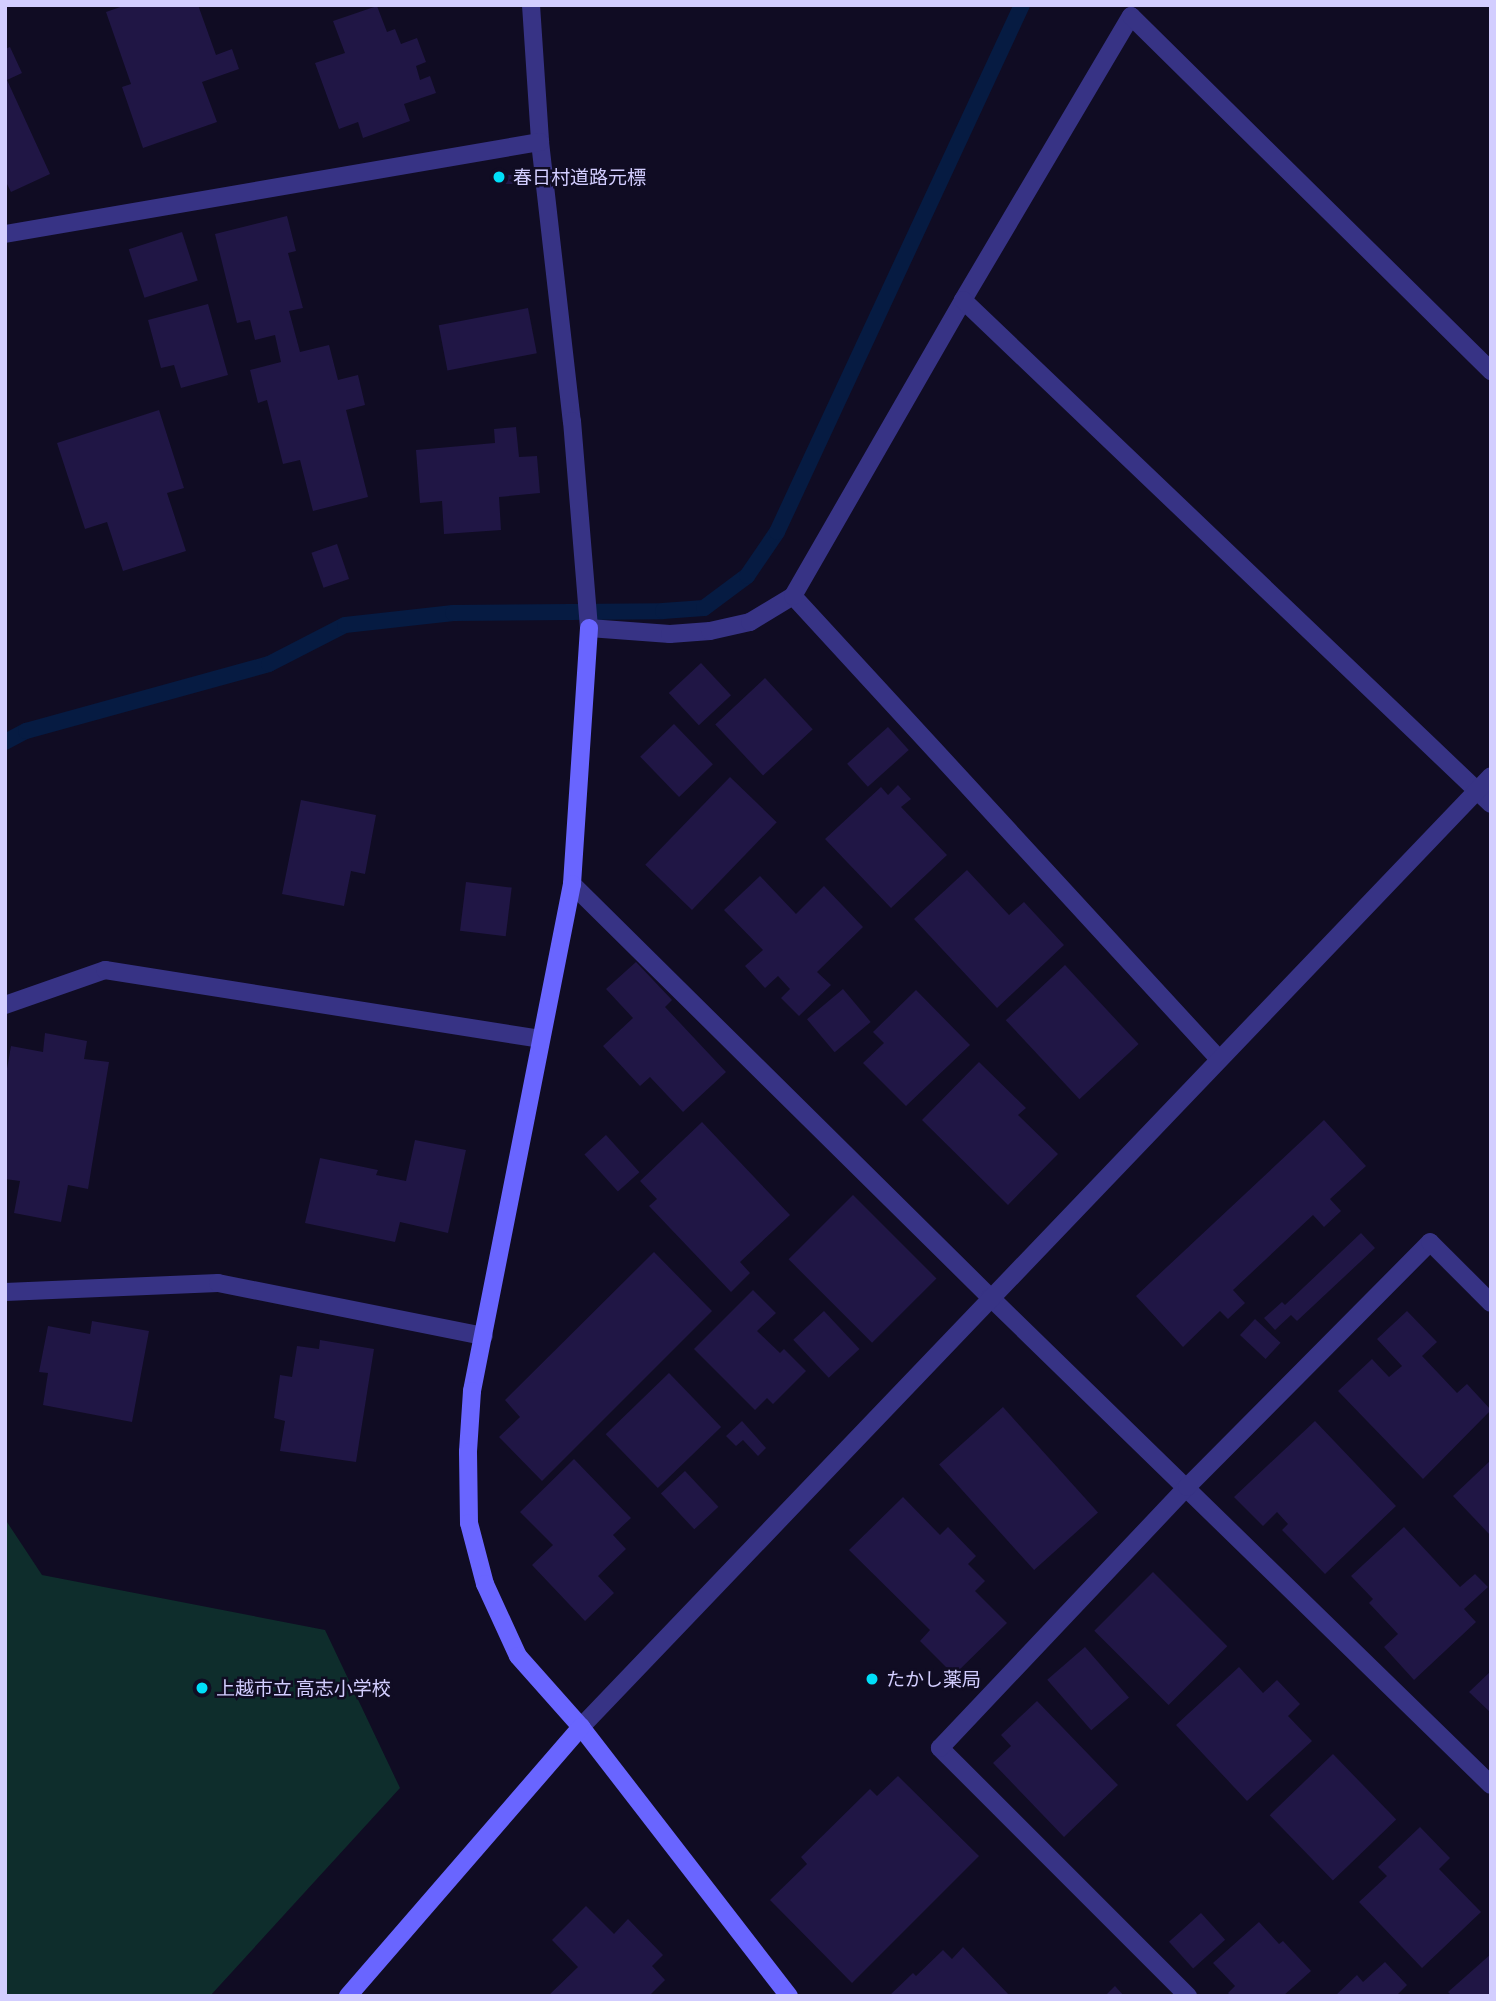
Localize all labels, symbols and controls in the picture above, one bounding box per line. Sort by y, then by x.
place label: 春日村道路元標 [513,166,646,188]
marker: 春日村道路元標 [491,169,507,185]
place label: たかし薬局 [886,1668,981,1690]
marker: たかし薬局 [864,1671,880,1687]
place label: 上越市立 高志小学校 [216,1677,391,1699]
marker: 上越市立 高志小学校 [194,1680,210,1696]

